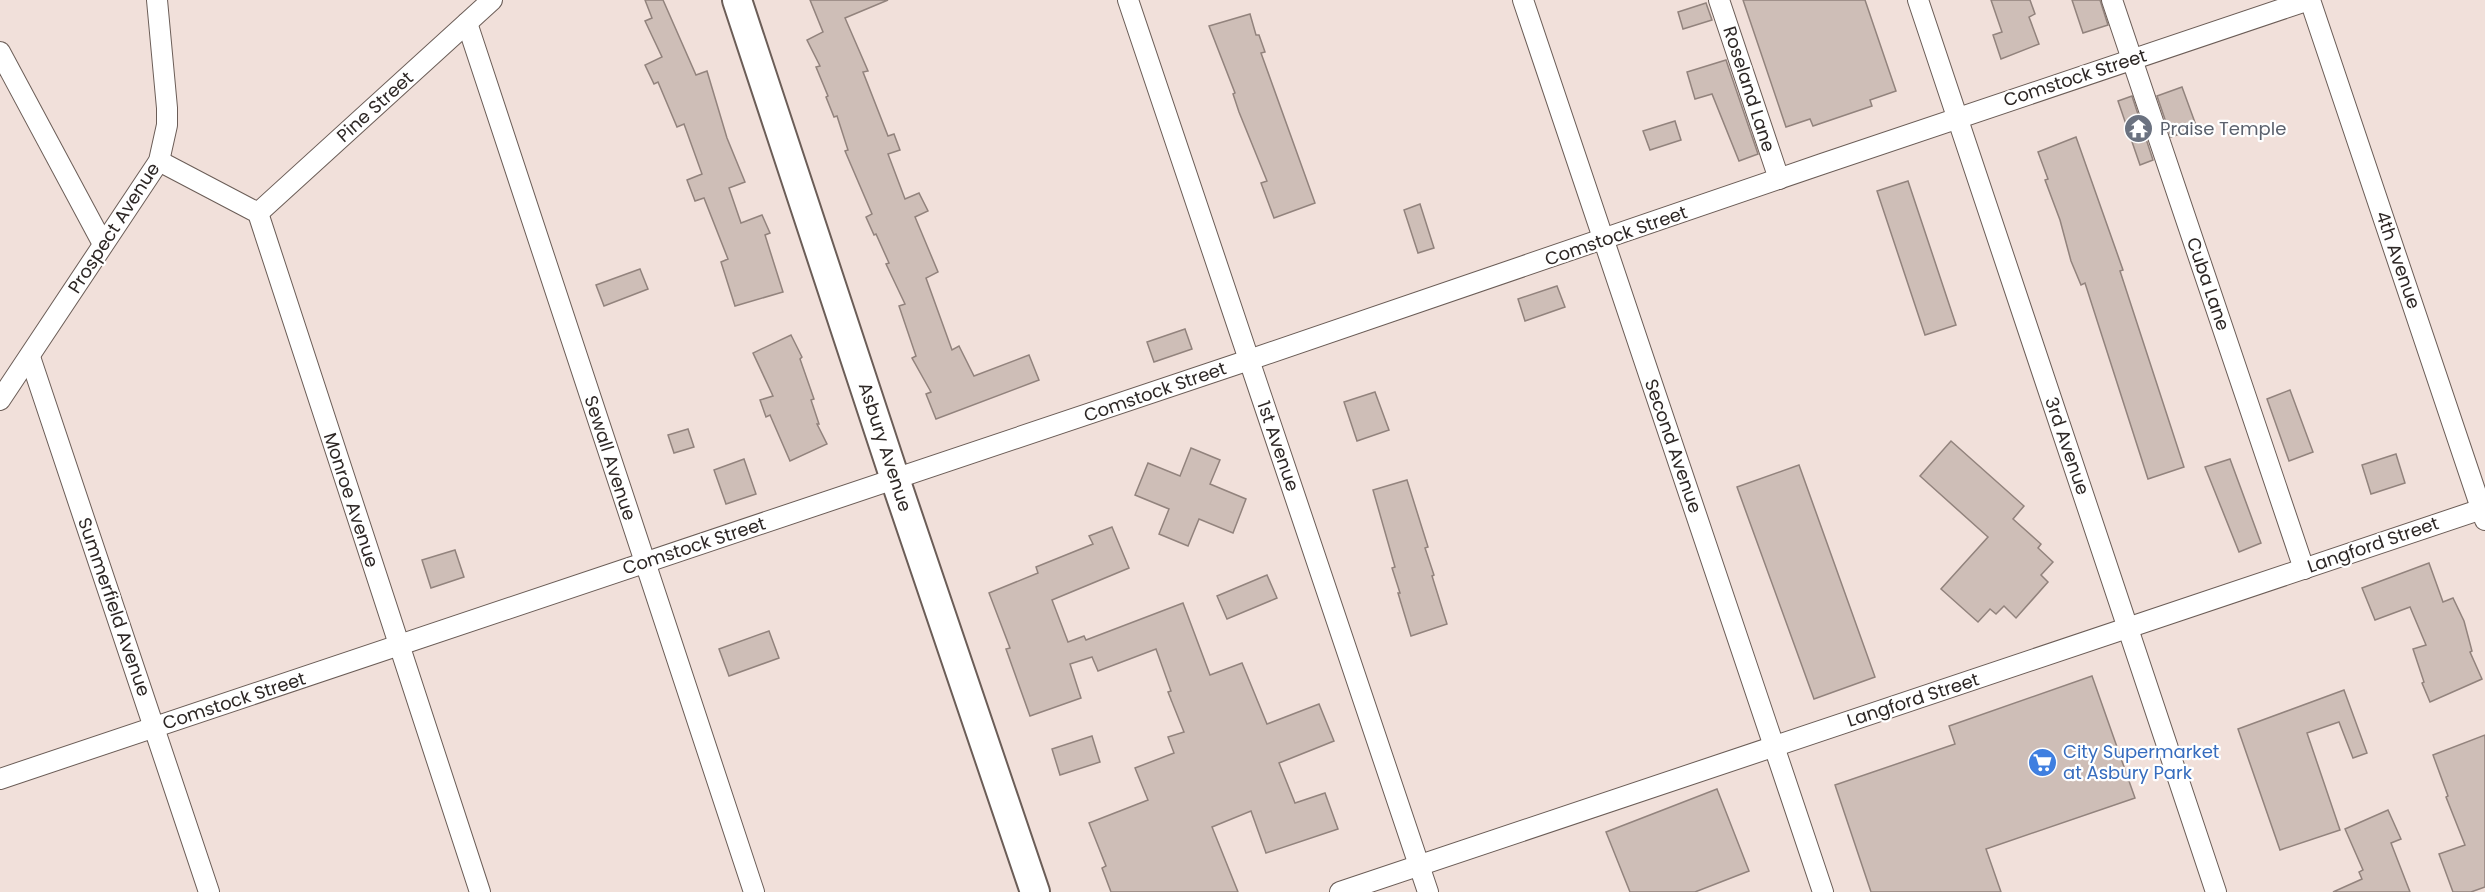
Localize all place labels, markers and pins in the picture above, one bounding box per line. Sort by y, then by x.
temple icon: Praise Temple [2123,113,2155,145]
place label: Praise Temple [2160,116,2286,141]
place label: City Supermarket at Asbury Park [2063,739,2219,785]
supermarket icon: City Supermarket at Asbury Park [2026,746,2058,778]

